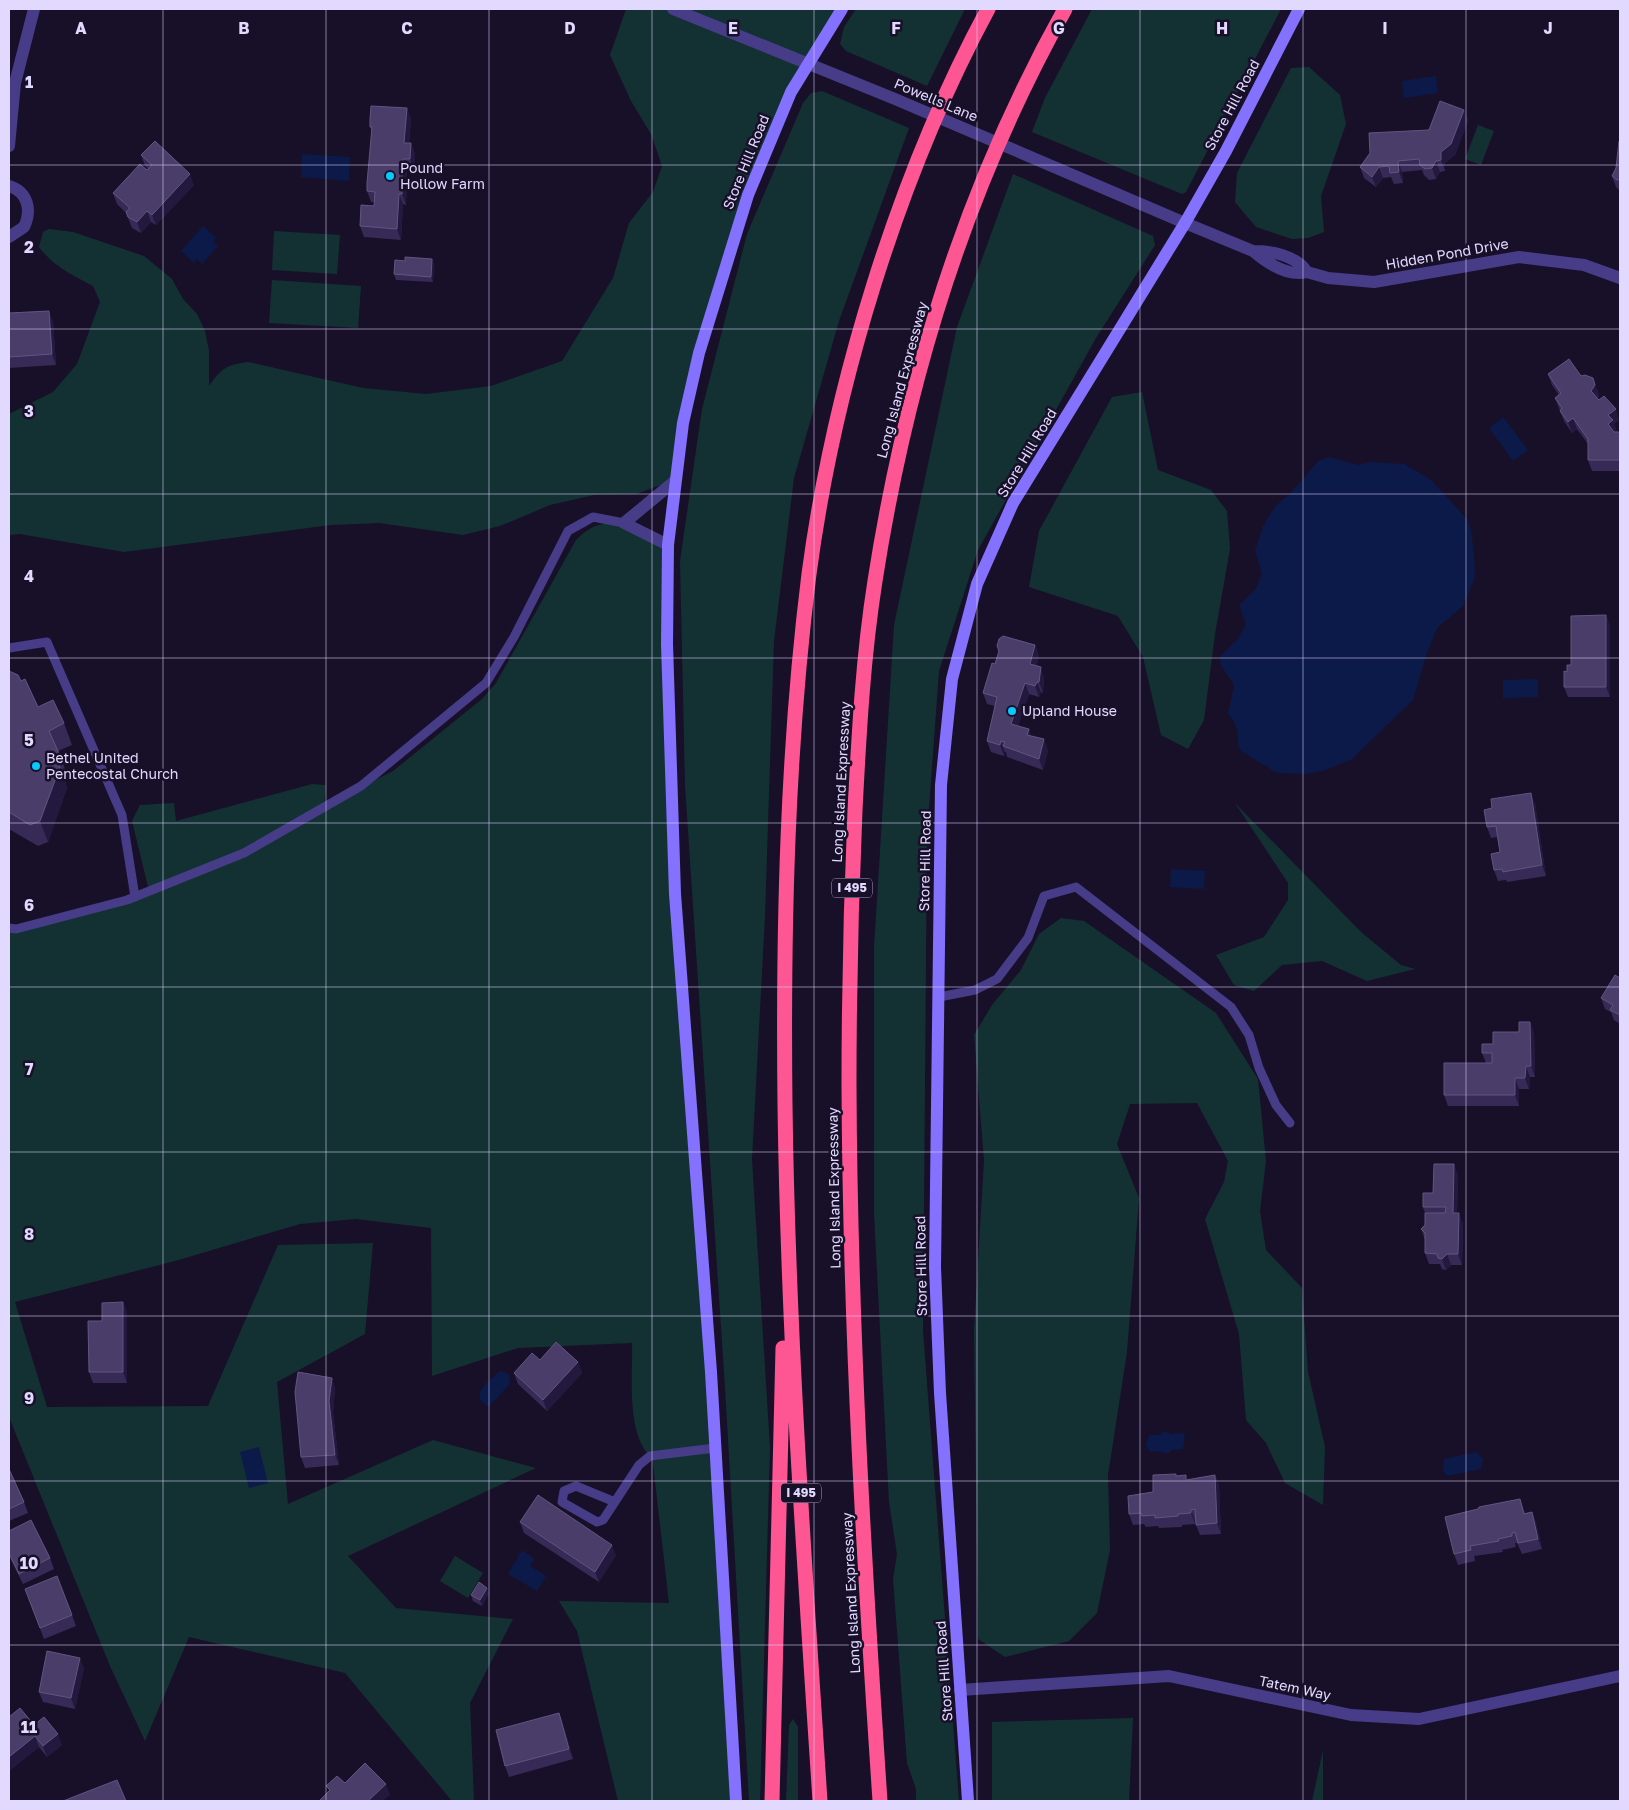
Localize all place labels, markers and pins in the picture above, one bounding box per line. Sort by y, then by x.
place label: Pound Hollow Farm [400,159,485,192]
marker: Pound Hollow Farm [384,170,396,182]
place label: Upland House [1022,702,1117,719]
marker: Upland House [1006,705,1018,717]
place label: Bethel United Pentecostal Church [46,749,178,782]
marker: Bethel United Pentecostal Church [30,760,42,772]

